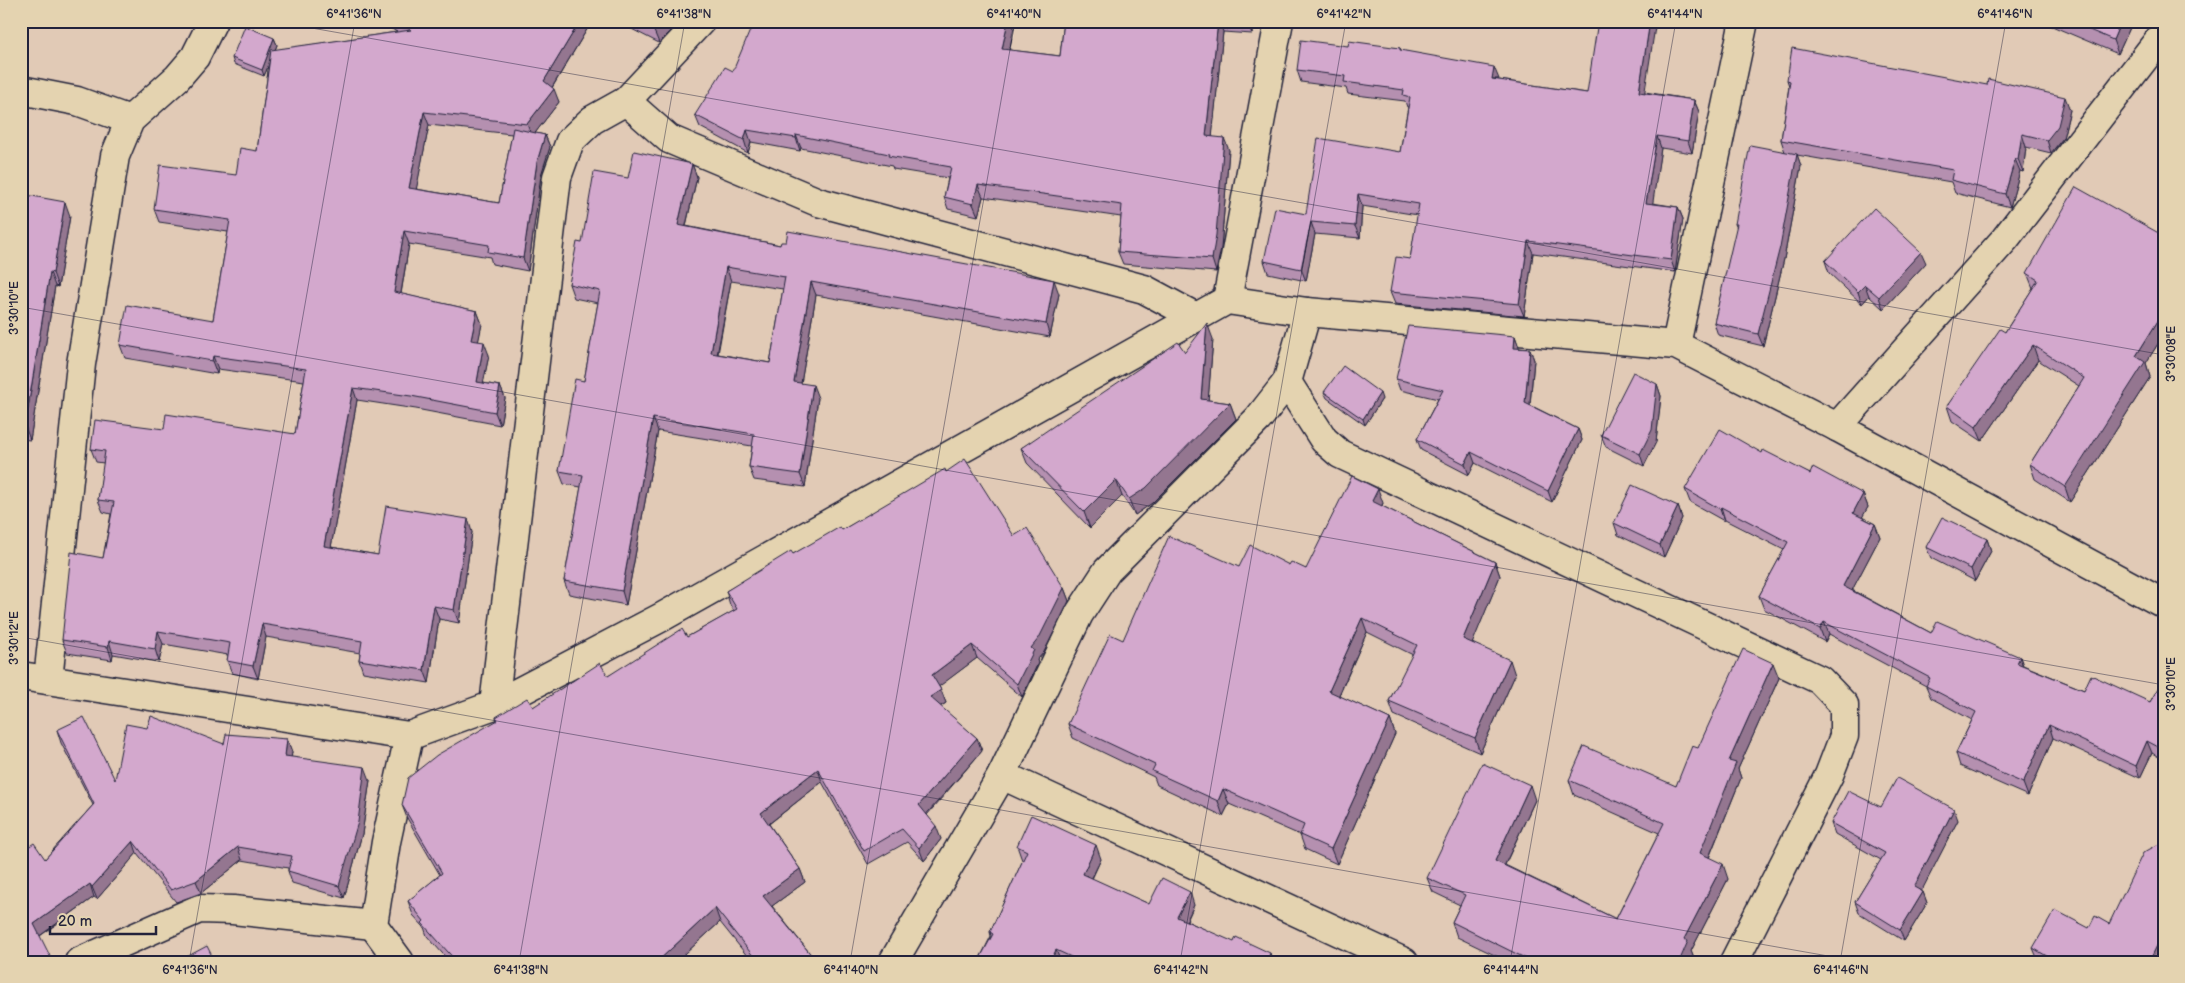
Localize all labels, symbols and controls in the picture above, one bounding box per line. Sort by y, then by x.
text: 6°41'36"N [326,7,382,22]
text: 6°41'38"N [656,7,712,22]
text: 6°41'40"N [986,7,1042,22]
text: 6°41'42"N [1316,7,1372,22]
text: 6°41'44"N [1647,7,1703,22]
text: 6°41'46"N [1977,7,2033,22]
text: 3°30'10"E [7,281,22,335]
text: 3°30'08"E [2164,326,2179,382]
text: 3°30'12"E [7,611,22,665]
text: 3°30'10"E [2164,657,2179,711]
scale bar [50,903,156,935]
text: 20 m [58,912,92,931]
text: 6°41'36"N [162,963,218,978]
text: 6°41'38"N [493,963,549,978]
text: 6°41'40"N [823,963,879,978]
text: 6°41'42"N [1153,963,1209,978]
text: 6°41'44"N [1483,963,1539,978]
text: 6°41'46"N [1813,963,1869,978]

